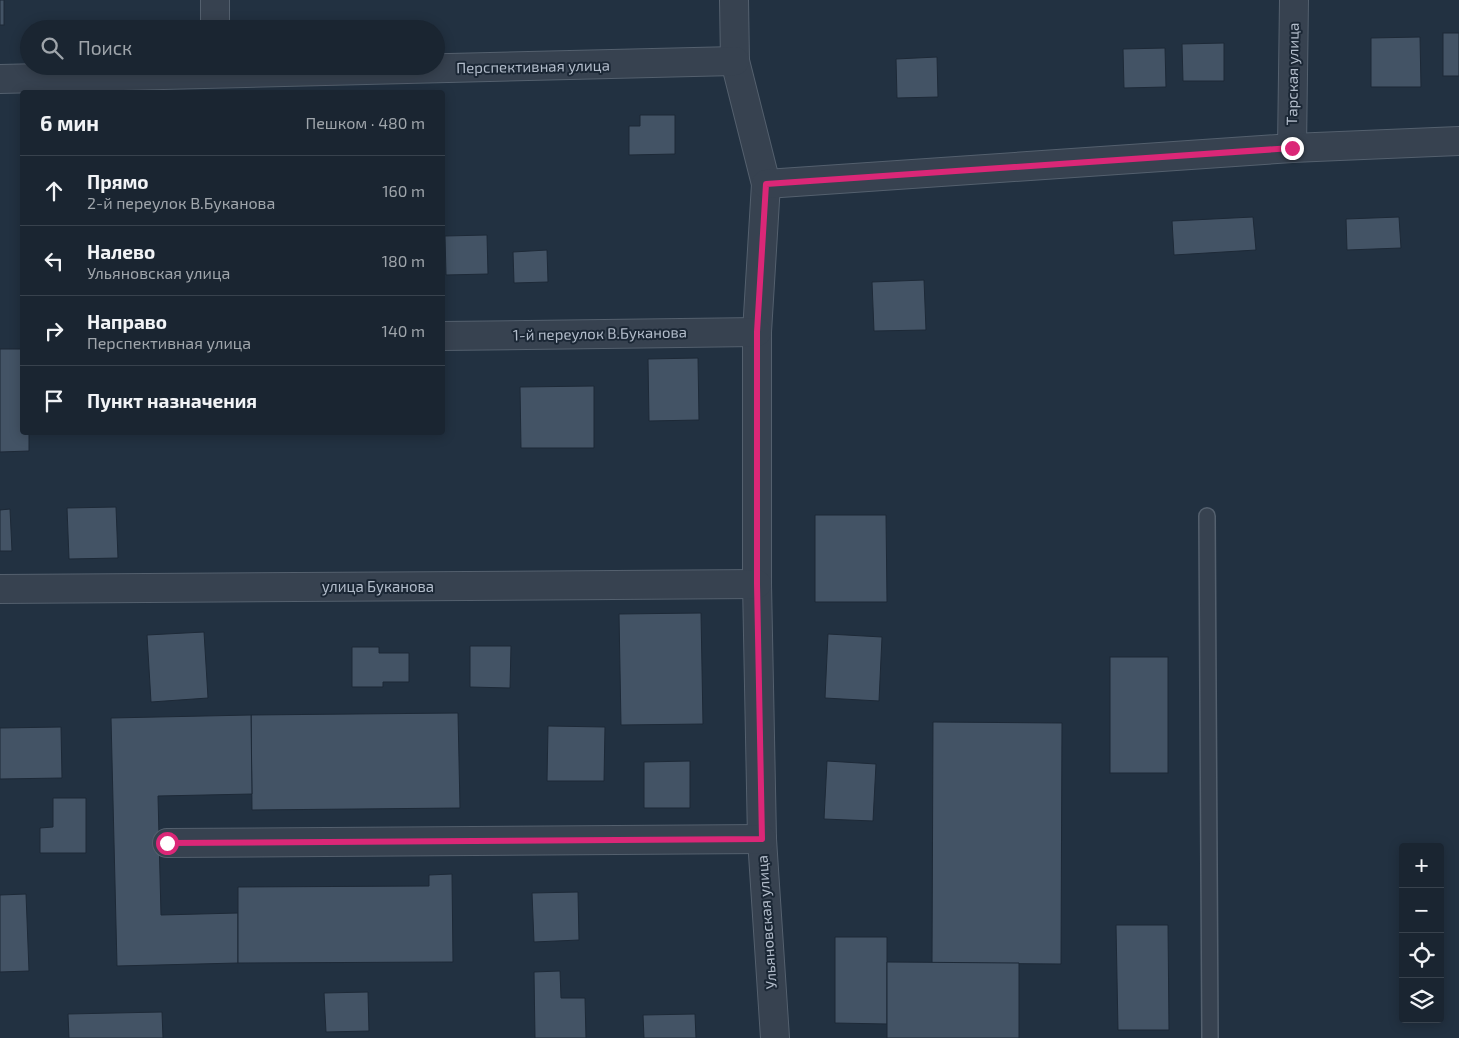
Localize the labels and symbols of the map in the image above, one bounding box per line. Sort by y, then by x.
street label: Тарская улица [1282,22,1303,126]
street label: Перспективная улица [456,56,610,77]
route end [1281,137,1304,160]
street label: 1-й переулок В.Буканова [513,322,687,345]
street label: улица Буканова [322,577,434,596]
route start [156,832,179,855]
street label: Ульяновская улица [752,854,781,990]

